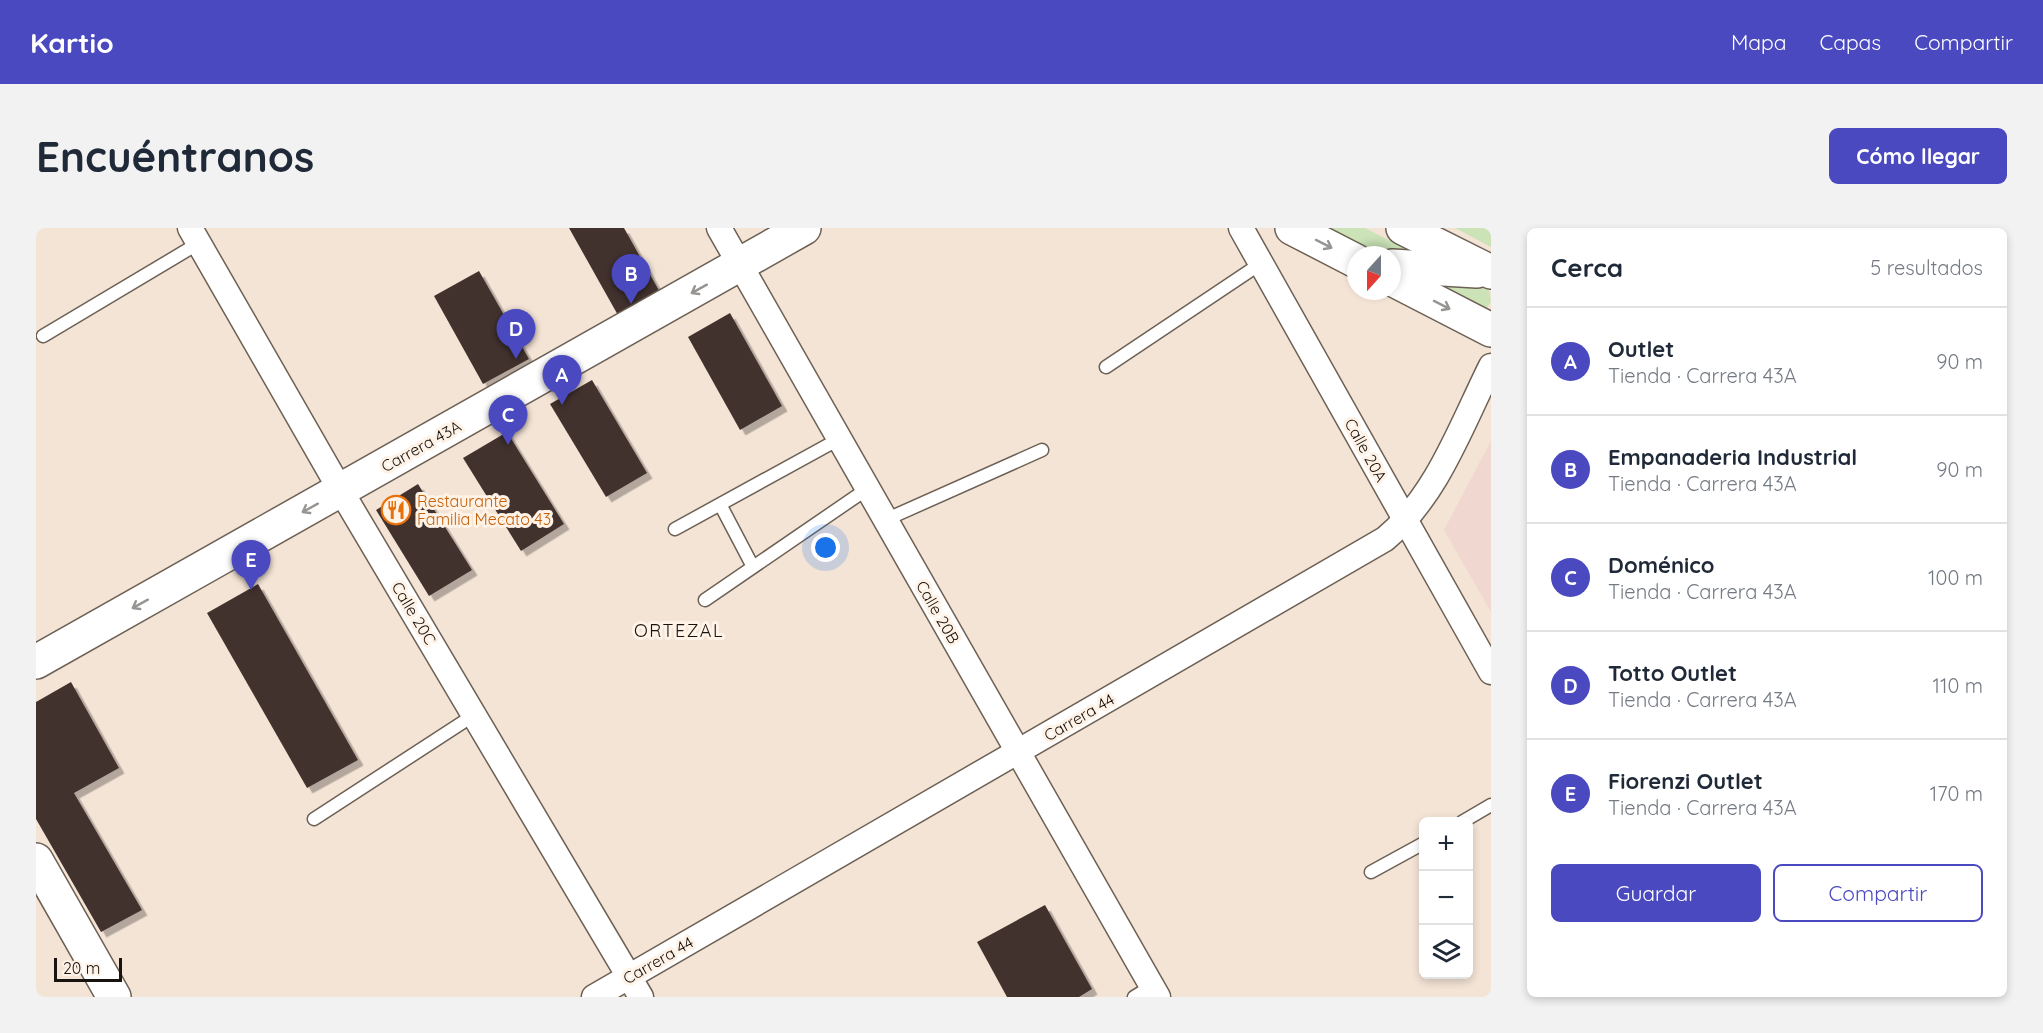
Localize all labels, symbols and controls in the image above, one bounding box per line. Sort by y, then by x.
text: Kartio [30,25,114,60]
text: Mapa [1731,29,1786,55]
text: Capas [1819,29,1881,55]
text: Compartir [1914,29,2013,55]
button: Cómo llegar [1829,128,2007,184]
text: Encuéntranos [36,130,314,183]
one-way arrow [1315,239,1333,251]
north arrow [1347,246,1401,300]
text: Cerca [1551,251,1623,284]
pin: B [612,254,650,304]
text: 5 resultados [1870,255,1983,280]
one-way arrow [691,283,708,295]
one-way arrow [1432,300,1450,311]
pin: D [496,310,536,359]
text: Outlet [1608,335,1674,363]
text: A [1564,349,1577,374]
text: 90 m [1936,349,1983,374]
pin: A [542,356,582,405]
text: Tienda · Carrera 43A [1608,363,1797,388]
pin: C [488,396,528,445]
street label: Calle 20A [1340,415,1392,485]
street label: Carrera 43A [378,416,464,476]
text: Empanaderia Industrial [1608,443,1857,471]
text: B [1564,457,1577,482]
text: 90 m [1936,457,1983,482]
text: Tienda · Carrera 43A [1608,471,1797,496]
place label: Restaurante Familia Mecato 43 [417,491,551,529]
restaurant icon: Restaurante Familia Mecato 43 [380,494,412,526]
one-way arrow [302,502,319,514]
your location [811,533,840,562]
pin: E [232,540,270,590]
text: Doménico [1608,551,1714,579]
text: C [1564,565,1577,590]
text: 100 m [1928,565,1983,590]
street label: Calle 20B [912,577,964,647]
street label: Calle 20C [388,578,440,648]
text: Tienda · Carrera 43A [1608,579,1797,604]
one-way arrow [132,598,149,610]
district label: ORTEZAL [634,619,724,642]
text: Totto Outlet [1608,659,1737,687]
text: D [1563,673,1578,698]
text: 110 m [1933,673,1983,698]
text: Tienda · Carrera 43A [1608,687,1797,712]
street label: Carrera 44 [1040,689,1118,745]
text: Fiorenzi Outlet [1608,767,1763,795]
text: E [1565,781,1576,806]
text: 170 m [1930,781,1983,806]
text: Tienda · Carrera 43A [1608,795,1797,820]
map controls [1419,817,1473,979]
button: + [1419,817,1473,871]
button: Guardar [1551,864,1761,922]
button: Compartir [1773,864,1983,922]
button: − [1419,871,1473,925]
button: layers [1419,925,1473,979]
street label: Carrera 44 [619,932,697,988]
scale bar [54,955,122,982]
text: 20 m [63,958,100,978]

